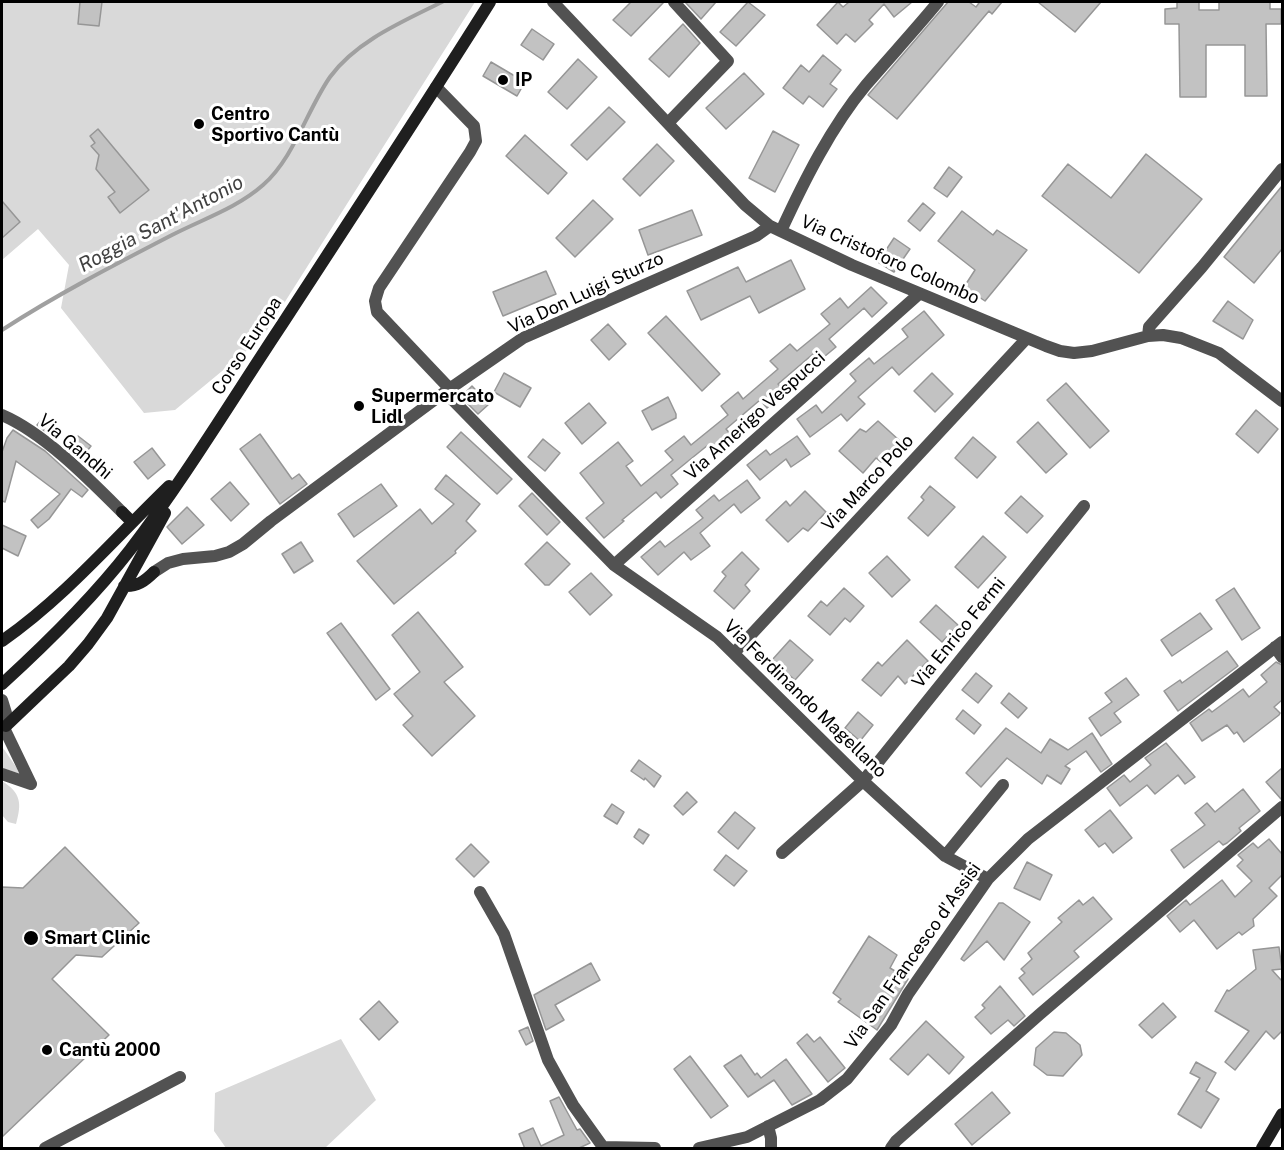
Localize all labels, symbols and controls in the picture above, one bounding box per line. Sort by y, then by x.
place label: IP [515,69,532,91]
marker: IP [496,73,510,87]
place label: Centro Sportivo Cantù [211,103,339,146]
marker: Centro Sportivo Cantù [192,117,206,131]
water label: Roggia Sant'Antonio [74,170,248,278]
street label: Via Cristoforo Colombo [797,211,983,309]
street label: Via Don Luigi Sturzo [505,248,667,338]
street label: Corso Europa [207,293,287,399]
street label: Via Amerigo Vespucci [680,347,830,485]
place label: Supermercato Lidl [371,385,494,428]
marker: Supermercato Lidl [352,399,366,413]
street label: Via Gandhi [34,410,116,484]
street label: Via Marco Polo [818,430,918,536]
street label: Via Enrico Fermi [908,573,1010,693]
street label: Via Ferdinando Magellano [719,616,891,782]
street label: Via San Francesco d'Assisi [840,859,986,1053]
place label: Smart Clinic [44,927,151,949]
marker: Smart Clinic [22,929,40,947]
place label: Cantù 2000 [59,1039,161,1061]
marker: Cantù 2000 [40,1043,54,1057]

